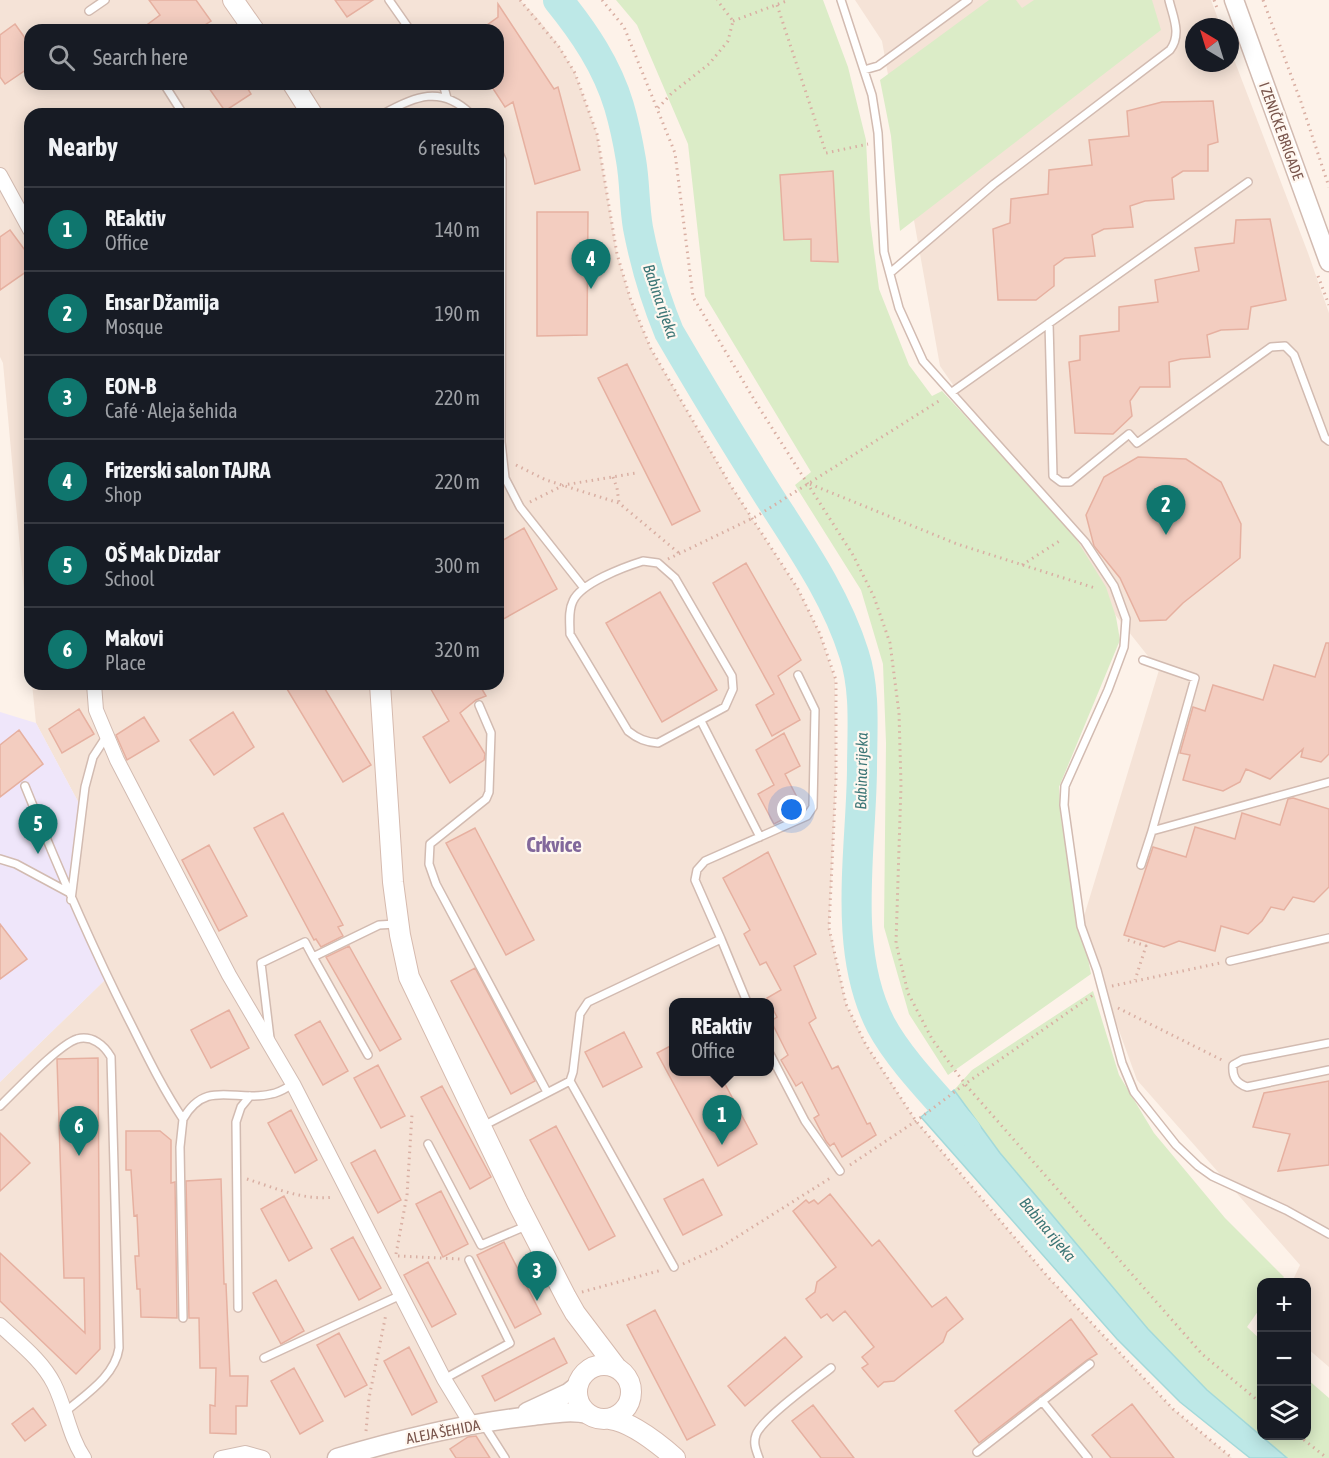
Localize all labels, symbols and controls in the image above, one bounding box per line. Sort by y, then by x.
north arrow [1185,18,1239,72]
search box [24,24,504,90]
icon: search [45,41,78,74]
text: Search here [93,44,188,70]
street label: I ZENIČKE BRIGADE [1256,80,1307,183]
text: Nearby [48,132,118,162]
text: 6 results [418,136,480,159]
text: REaktiv [105,205,166,231]
text: 1 [63,218,72,241]
text: 140 m [435,218,480,241]
text: Office [105,231,149,254]
pin: 4 [572,240,610,289]
water label: Babina rijeka [639,262,682,341]
text: Ensar Džamija [105,289,219,315]
text: 2 [63,302,72,325]
text: 190 m [435,302,480,325]
text: Mosque [105,315,163,338]
text: EON-B [105,373,156,399]
text: 3 [63,386,72,409]
text: 220 m [435,386,480,409]
text: Café · Aleja šehida [105,399,238,422]
text: Frizerski salon TAJRA [105,457,271,483]
text: 4 [63,470,72,493]
text: 220 m [435,470,480,493]
text: Shop [105,483,142,506]
pin: 2 [1146,486,1186,535]
text: OŠ Mak Dizdar [105,541,220,567]
text: 5 [63,554,72,577]
text: 300 m [435,554,480,577]
text: School [105,567,155,590]
text: Makovi [105,625,163,651]
text: 6 [63,638,72,661]
text: 320 m [435,638,480,661]
text: Place [105,651,146,674]
water label: Babina rijeka [851,732,872,810]
your location [777,795,806,824]
pin: 5 [18,804,57,854]
district label: Crkvice [526,832,582,856]
popup [669,998,774,1076]
text: REaktiv [691,1013,752,1039]
text: Office [691,1039,735,1062]
pin: 1 [702,1096,742,1145]
pin: 6 [60,1106,98,1156]
water label: Babina rijeka [1016,1194,1080,1265]
pin: 3 [518,1252,556,1301]
map controls [1257,1278,1311,1440]
button: + [1257,1278,1311,1332]
button: − [1257,1332,1311,1386]
button: layers [1257,1386,1311,1440]
street label: ALEJA ŠEHIDA [405,1416,482,1447]

